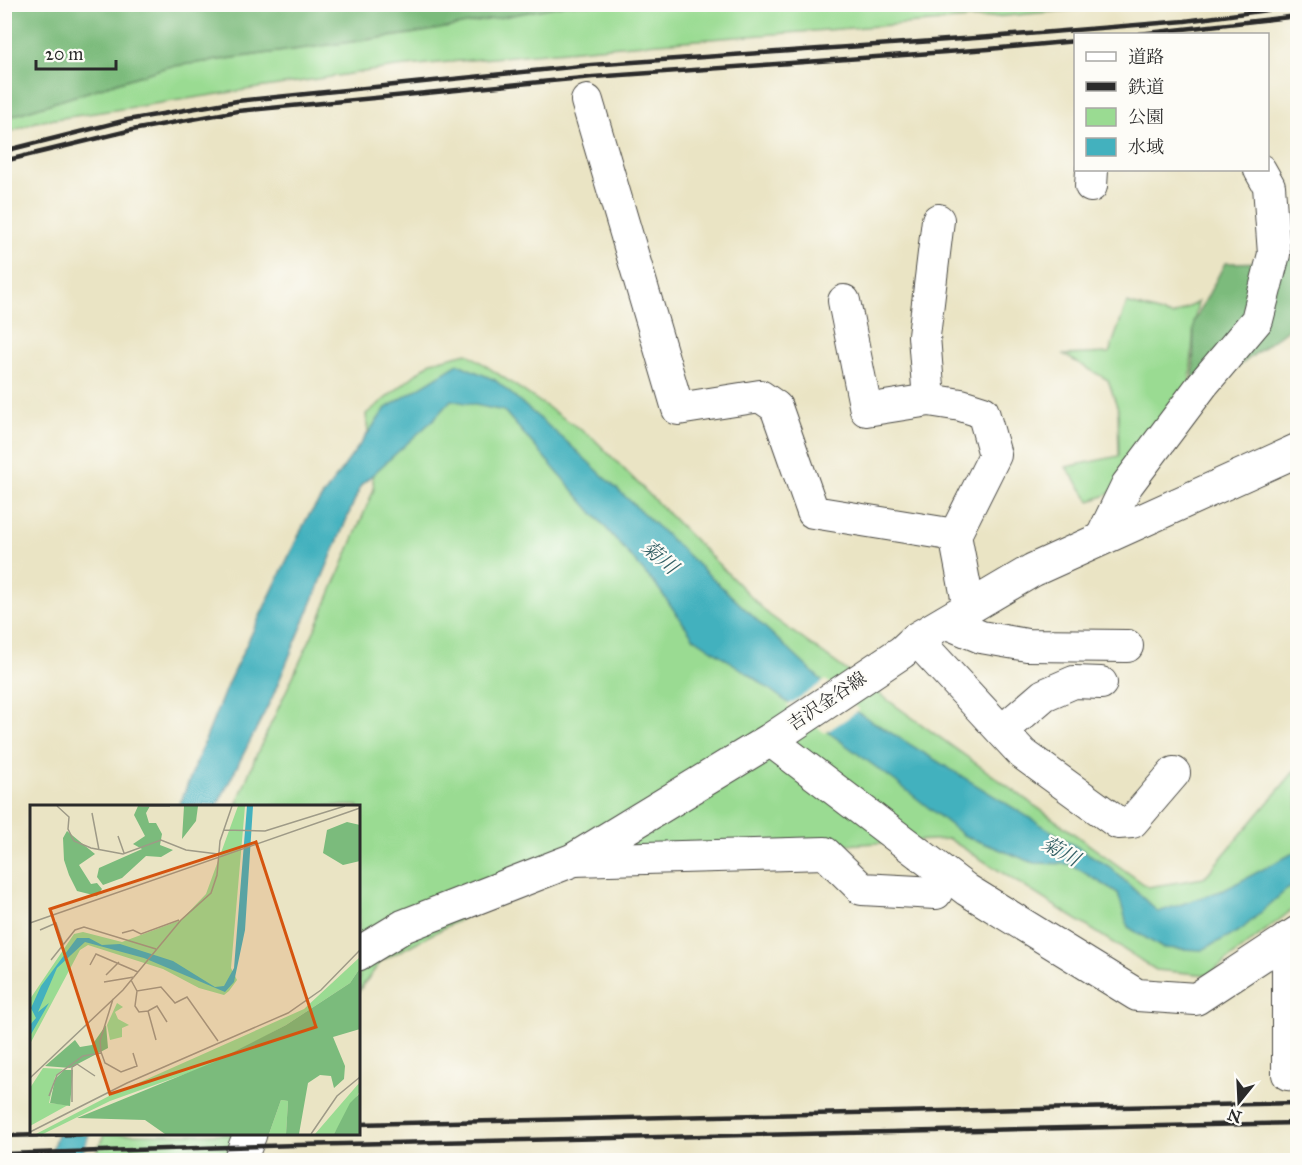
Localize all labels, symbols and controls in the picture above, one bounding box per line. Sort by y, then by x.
scale bar [36,33,116,71]
legend [1074,33,1269,171]
text: 20 m [45,43,83,65]
text: 道路 [1128,46,1164,68]
text: 鉄道 [1128,76,1164,98]
text: 公園 [1128,106,1164,128]
text: 水域 [1128,136,1164,158]
water label: 菊川 [637,535,685,580]
street label: 吉沢金谷線 [784,667,870,735]
inset map [30,805,360,1135]
water label: 菊川 [1038,831,1086,872]
north arrow [1209,1072,1269,1132]
text: N [1225,1105,1244,1127]

